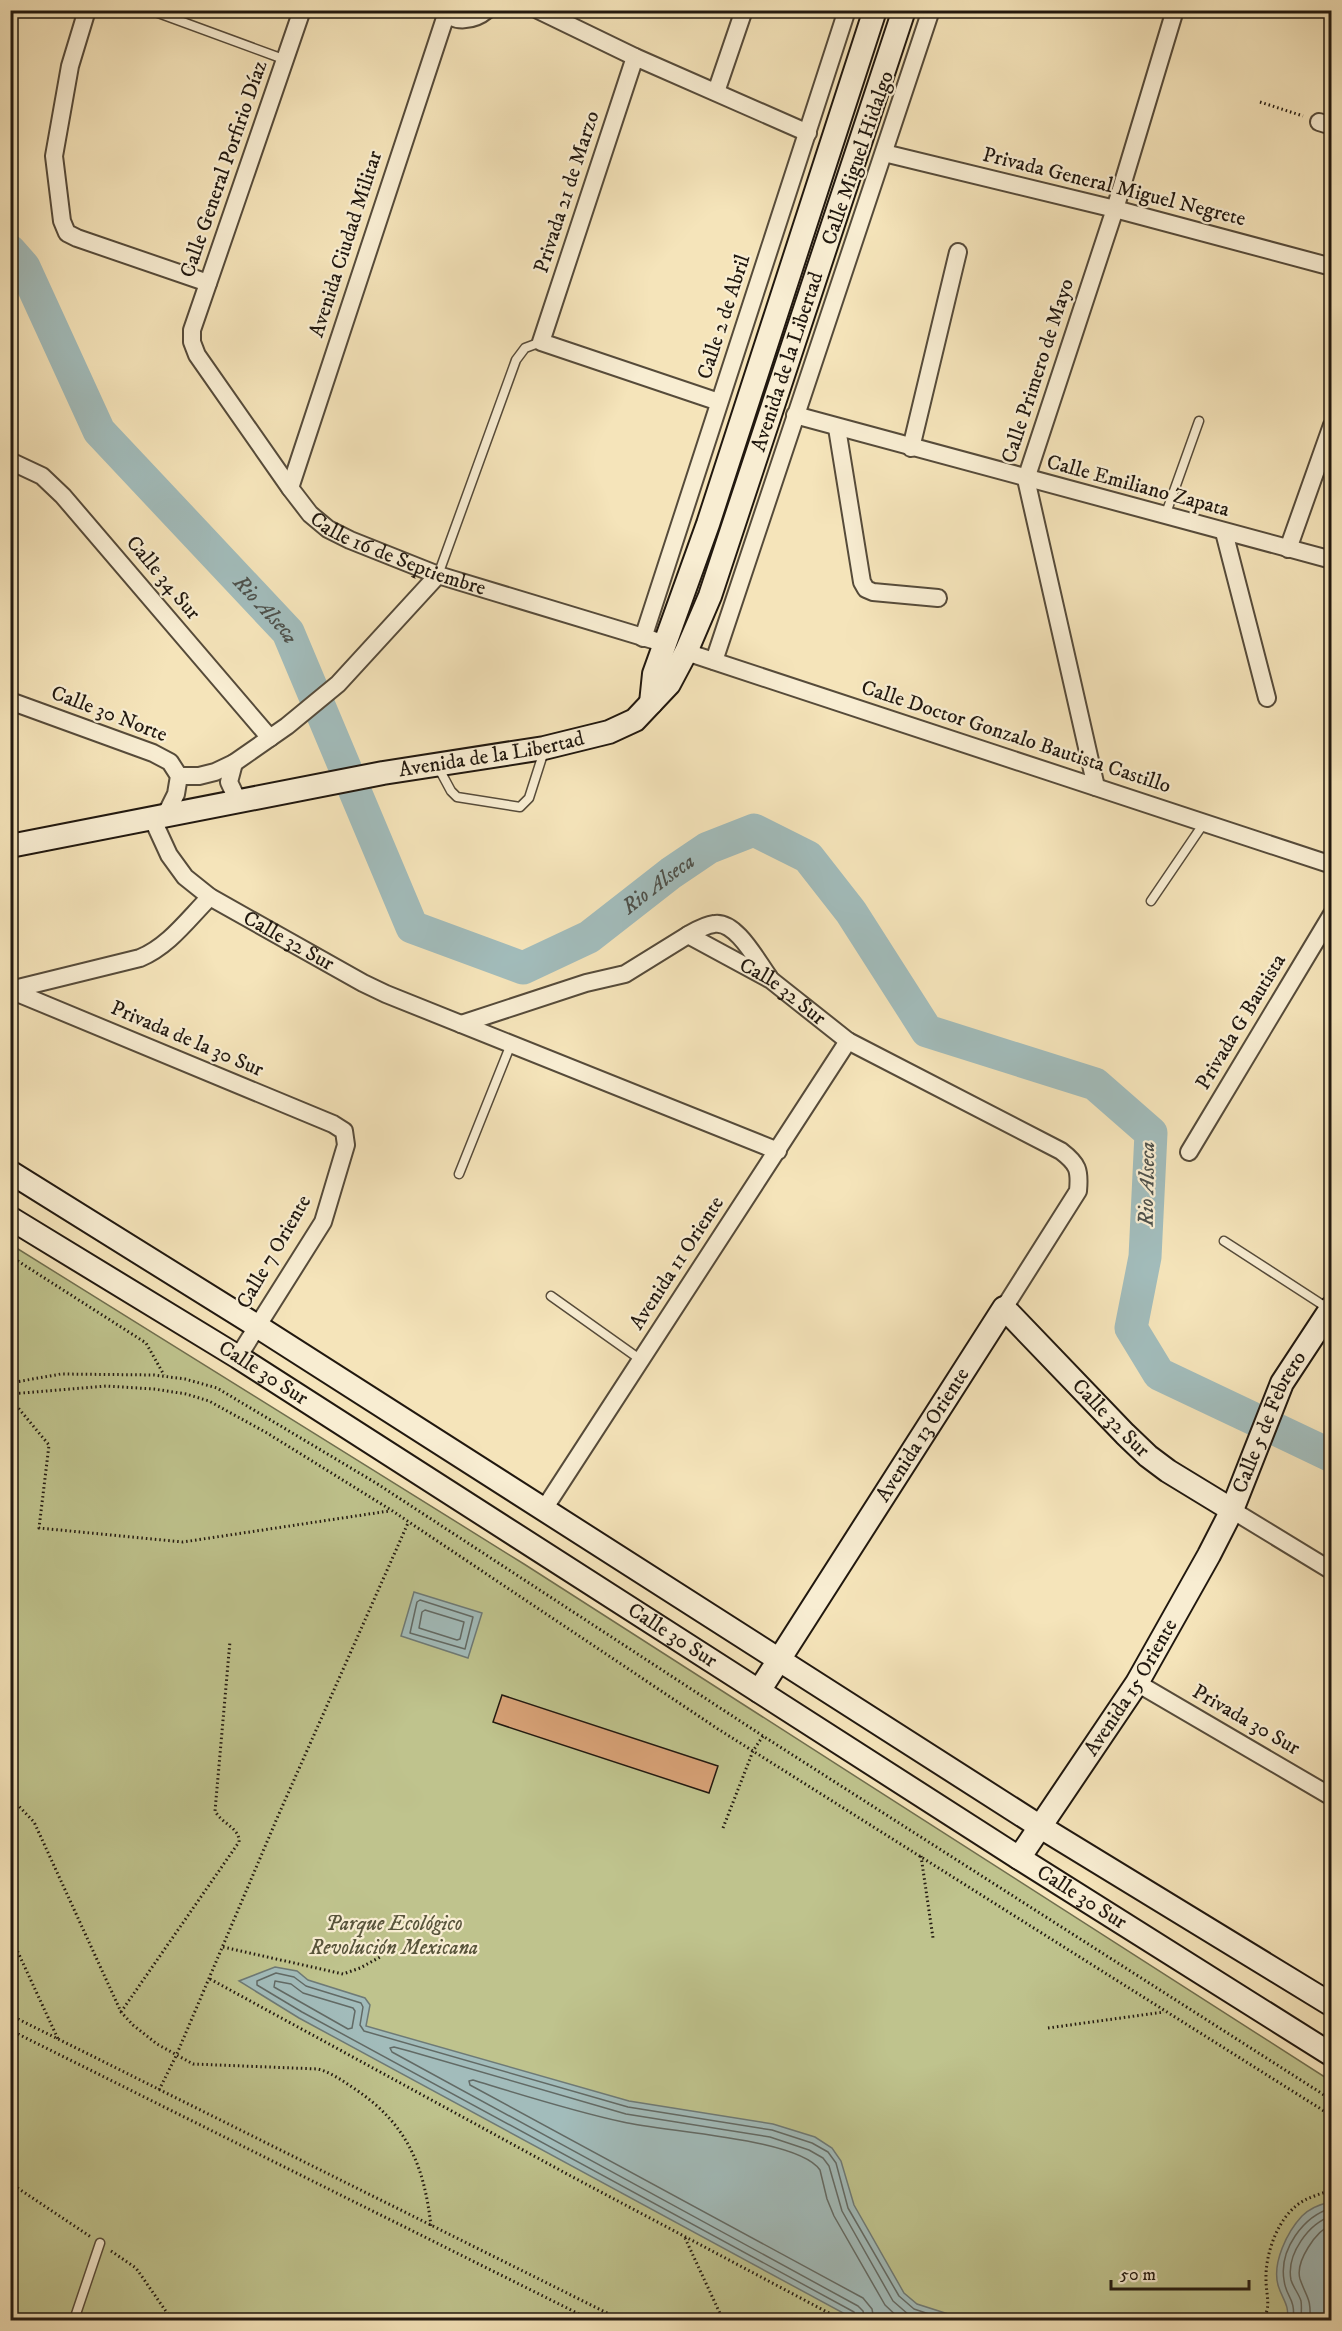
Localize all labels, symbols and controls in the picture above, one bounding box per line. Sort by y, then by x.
street label: Calle General Porfirio Díaz [175,57,273,281]
street label: Calle Miguel Hidalgo [816,68,900,248]
street label: Privada 21 de Marzo [529,108,605,276]
street label: Privada General Miguel Negrete [980,142,1249,232]
street label: Avenida Ciudad Militar [304,147,388,341]
street label: Calle 2 de Abril [692,251,757,383]
street label: Avenida de la Libertad [746,268,830,455]
street label: Calle Primero de Mayo [996,275,1080,467]
street label: Calle Emiliano Zapata [1044,449,1232,523]
street label: Calle 16 de Septiembre [304,506,489,602]
street label: Calle 34 Sur [120,531,206,626]
water label: Rio Alseca [227,568,305,647]
street label: Calle Doctor Gonzalo Bautista Castillo [858,675,1174,799]
street label: Calle 30 Norte [47,680,171,748]
street label: Avenida de la Libertad [397,725,587,783]
water label: Rio Alseca [615,847,700,921]
street label: Calle 32 Sur [238,905,339,977]
street label: Privada G Bautista [1190,949,1292,1095]
street label: Calle 32 Sur [735,952,831,1031]
street label: Privada de la 30 Sur [107,995,268,1083]
water label: Rio Alseca [1133,1141,1161,1228]
street label: Calle 7 Oriente [231,1190,317,1314]
street label: Avenida 11 Oriente [624,1191,730,1335]
street label: Calle 30 Sur [214,1335,313,1412]
street label: Calle 5 de Febrero [1227,1346,1312,1497]
street label: Avenida 13 Oriente [870,1363,976,1507]
street label: Calle 32 Sur [1066,1373,1155,1463]
street label: Calle 30 Sur [623,1597,722,1674]
street label: Avenida 15 Oriente [1078,1614,1183,1761]
street label: Privada 30 Sur [1187,1679,1305,1761]
street label: Calle 30 Sur [1032,1859,1132,1936]
park label: Parque Ecológico Revolución Mexicana [309,1911,478,1961]
scale bar [1111,2253,1249,2291]
text: 50 m [1120,2264,1156,2286]

